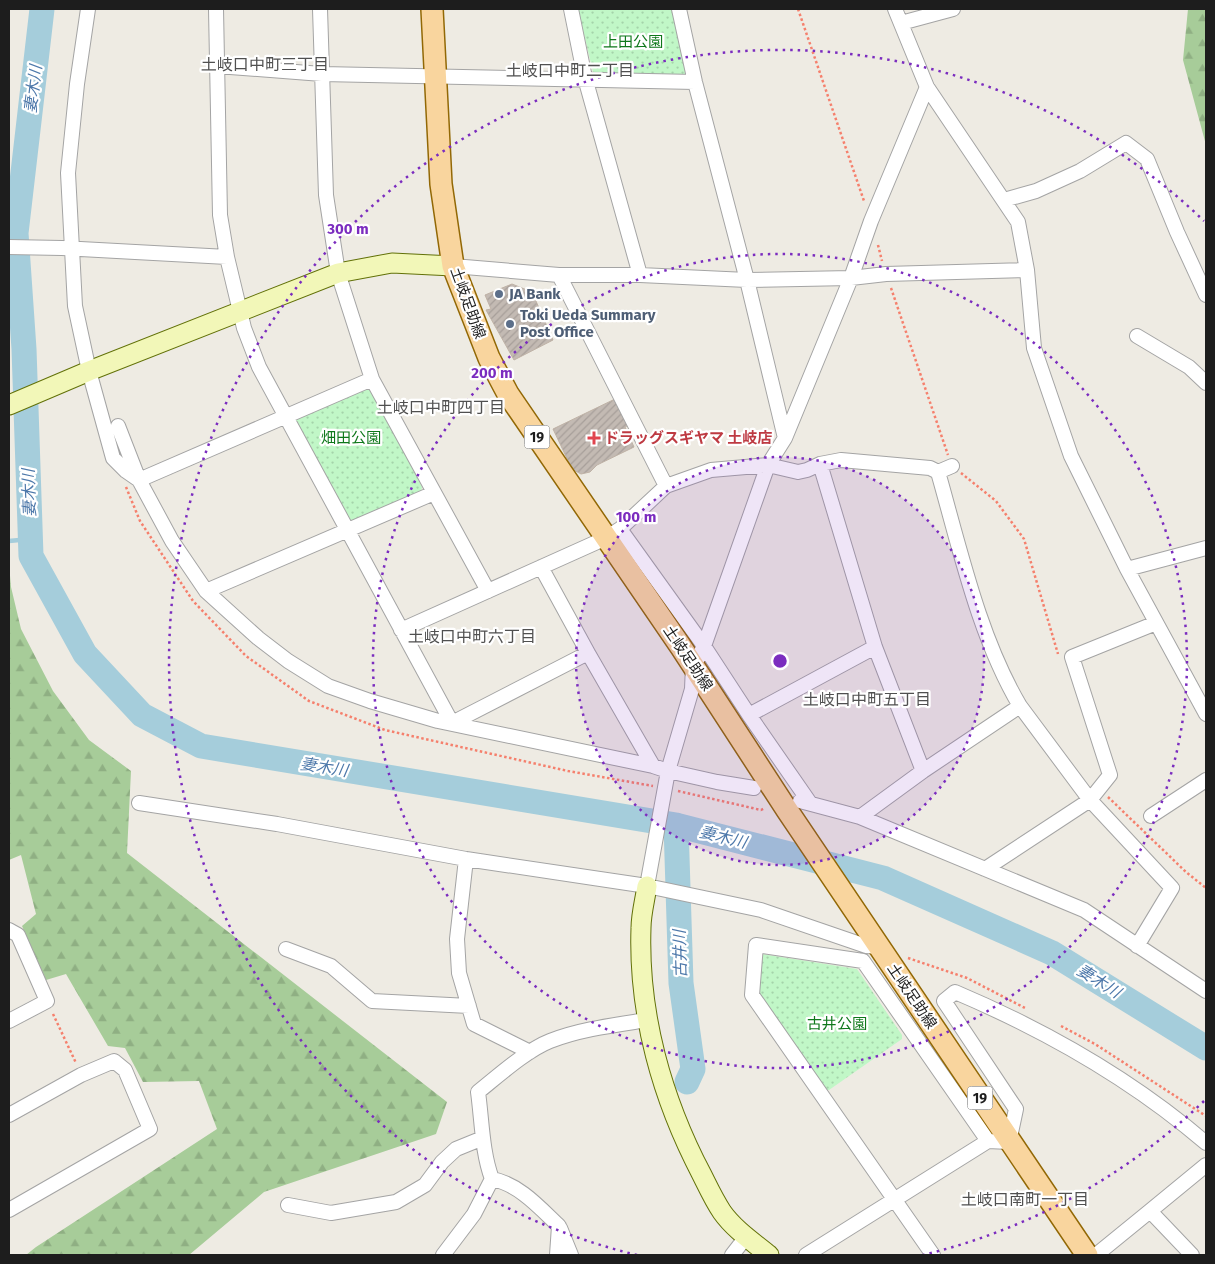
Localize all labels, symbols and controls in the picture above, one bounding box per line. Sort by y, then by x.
park label: 上田公園 [603,33,663,51]
district label: 土岐口中町三丁目 [201,55,329,74]
district label: 土岐口中町二丁目 [506,61,634,80]
water label: 妻木川 [21,62,46,114]
text: 300 m [326,220,369,238]
street label: 土岐足助線 [447,265,489,341]
place label: JA Bank [508,285,561,303]
marker: JA Bank [493,288,505,300]
place label: Toki Ueda Summary Post Office [520,306,656,341]
marker: Toki Ueda Summary Post Office [504,318,516,330]
text: 200 m [471,364,513,382]
district label: 土岐口中町四丁目 [377,398,505,417]
road number: 19 [524,426,550,448]
park label: 畑田公園 [321,429,381,447]
place label: ドラッグスギヤマ 土岐店 [604,429,773,447]
marker: ドラッグスギヤマ 土岐店 [588,432,600,444]
water label: 妻木川 [19,467,39,517]
text: 100 m [616,508,656,526]
street label: 土岐足助線 [660,622,716,694]
district label: 土岐口中町六丁目 [408,627,536,646]
centre of rings [771,652,789,670]
district label: 土岐口中町五丁目 [803,690,931,709]
water label: 妻木川 [299,754,351,780]
water label: 妻木川 [697,822,751,853]
water label: 古井川 [670,928,690,978]
street label: 土岐足助線 [884,960,940,1032]
water label: 妻木川 [1074,960,1126,1003]
park label: 古井公園 [807,1015,867,1033]
road number: 19 [968,1086,992,1110]
district label: 土岐口南町一丁目 [961,1190,1089,1209]

